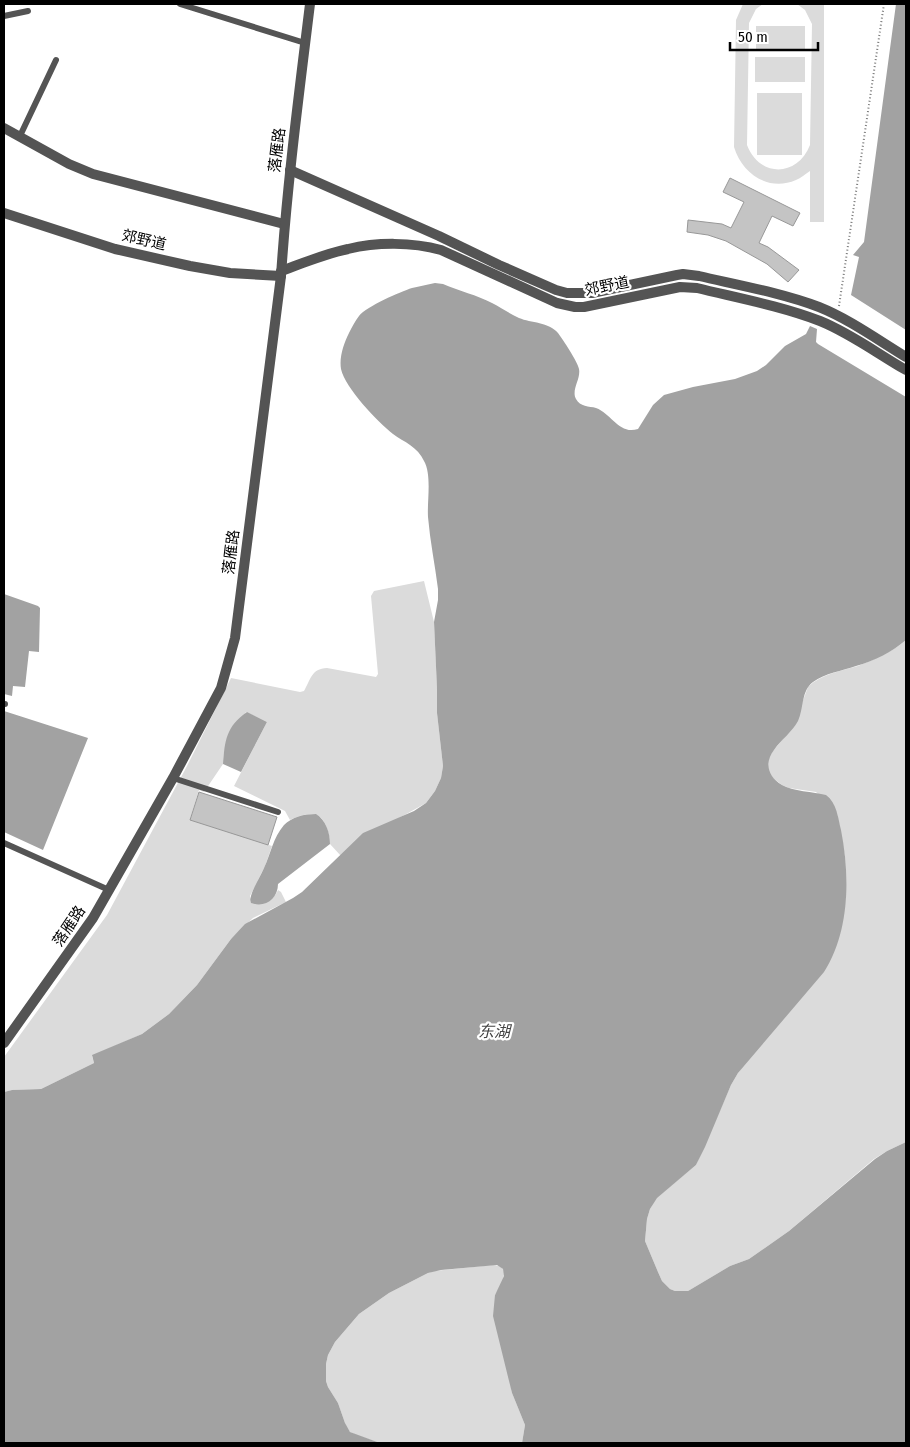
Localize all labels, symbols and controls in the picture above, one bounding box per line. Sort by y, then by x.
scale bar [730,20,818,52]
text: 50 m [738,28,768,46]
street label: 落雁路 [265,127,289,173]
street label: 郊野道 [120,226,168,254]
street label: 郊野道 [583,273,631,299]
street label: 落雁路 [219,529,243,575]
street label: 落雁路 [49,902,89,950]
water label: 东湖 [478,1022,513,1041]

